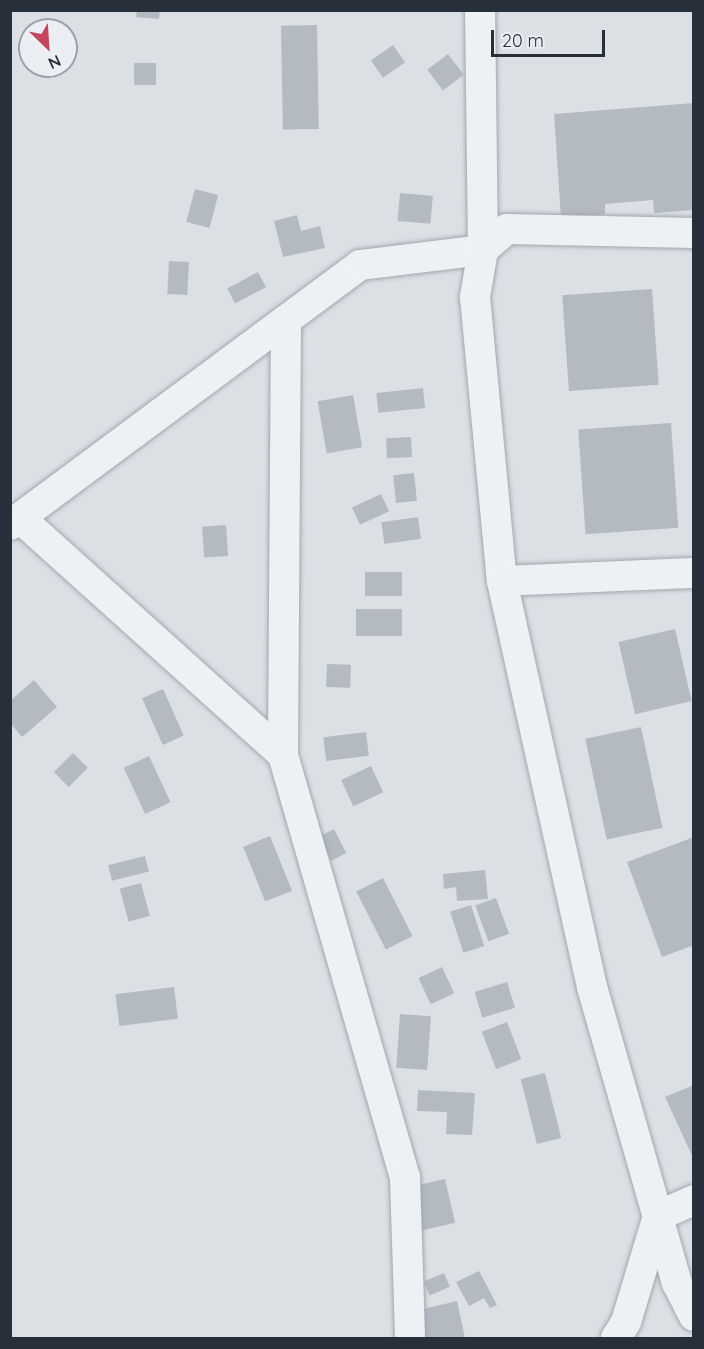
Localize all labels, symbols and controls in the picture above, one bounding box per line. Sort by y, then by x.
north arrow [18,18,78,78]
scale bar [494,18,608,56]
text: 20 m [502,29,544,52]
text: N [45,51,64,74]

